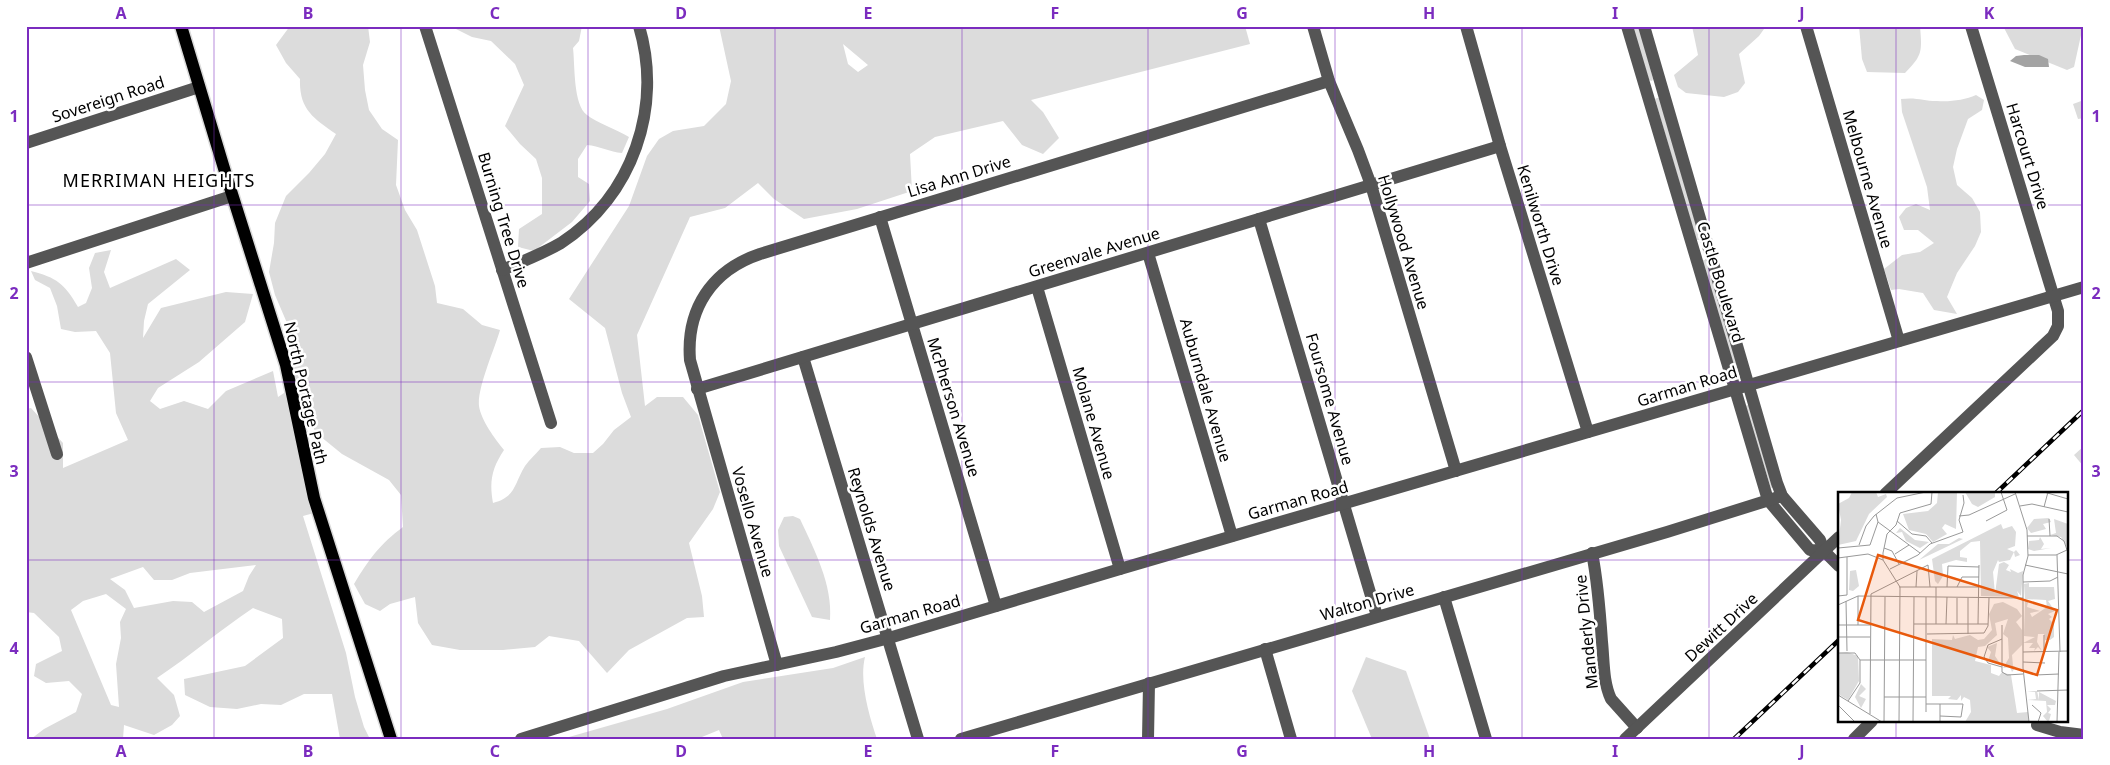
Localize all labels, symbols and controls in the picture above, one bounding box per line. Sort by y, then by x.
text: A [115,2,127,24]
text: B [303,2,313,24]
text: C [490,2,500,24]
text: D [675,2,687,24]
text: E [864,2,873,24]
text: F [1051,2,1059,24]
text: G [1236,2,1248,24]
text: H [1423,2,1435,24]
text: I [1612,2,1618,24]
text: J [1797,2,1805,24]
text: K [1984,2,1995,24]
street label: Sovereign Road [49,70,167,128]
street label: Harcourt Drive [2001,100,2055,212]
text: 1 [9,105,19,127]
text: 1 [2091,105,2101,127]
street label: Melbourne Avenue [1838,107,1898,251]
street label: Burning Tree Drive [473,149,535,291]
street label: Lisa Ann Drive [905,150,1013,202]
street label: Kenilworth Drive [1512,162,1570,288]
district label: MERRIMAN HEIGHTS [63,168,255,192]
street label: Hollywood Avenue [1373,172,1435,312]
street label: Castle Boulevard [1692,219,1750,345]
street label: Greenvale Avenue [1026,222,1162,282]
text: 2 [9,282,19,304]
text: 2 [2091,282,2101,304]
street label: Auburndale Avenue [1175,316,1237,464]
street label: North Portage Path [279,319,333,467]
street label: Foursome Avenue [1301,331,1359,467]
street label: McPherson Avenue [922,334,986,480]
street label: Garman Road [1634,360,1740,412]
street label: Molane Avenue [1067,364,1121,482]
text: 3 [9,460,19,482]
text: 3 [2091,460,2101,482]
street label: Vosello Avenue [727,464,779,580]
street label: Reynolds Avenue [843,464,901,594]
street label: Garman Road [1245,475,1351,525]
inset map [1838,492,2068,722]
street label: Manderly Drive [1569,574,1603,690]
street label: Walton Drive [1317,578,1417,626]
street label: Dewitt Drive [1680,587,1762,667]
street label: Garman Road [857,589,963,639]
text: 4 [9,637,19,659]
text: 4 [2091,637,2101,659]
text: A [115,740,127,762]
text: B [303,740,313,762]
text: C [490,740,500,762]
text: D [675,740,687,762]
text: E [864,740,873,762]
text: F [1051,740,1059,762]
text: G [1236,740,1248,762]
text: H [1423,740,1435,762]
text: I [1612,740,1618,762]
text: J [1797,740,1805,762]
text: K [1984,740,1995,762]

